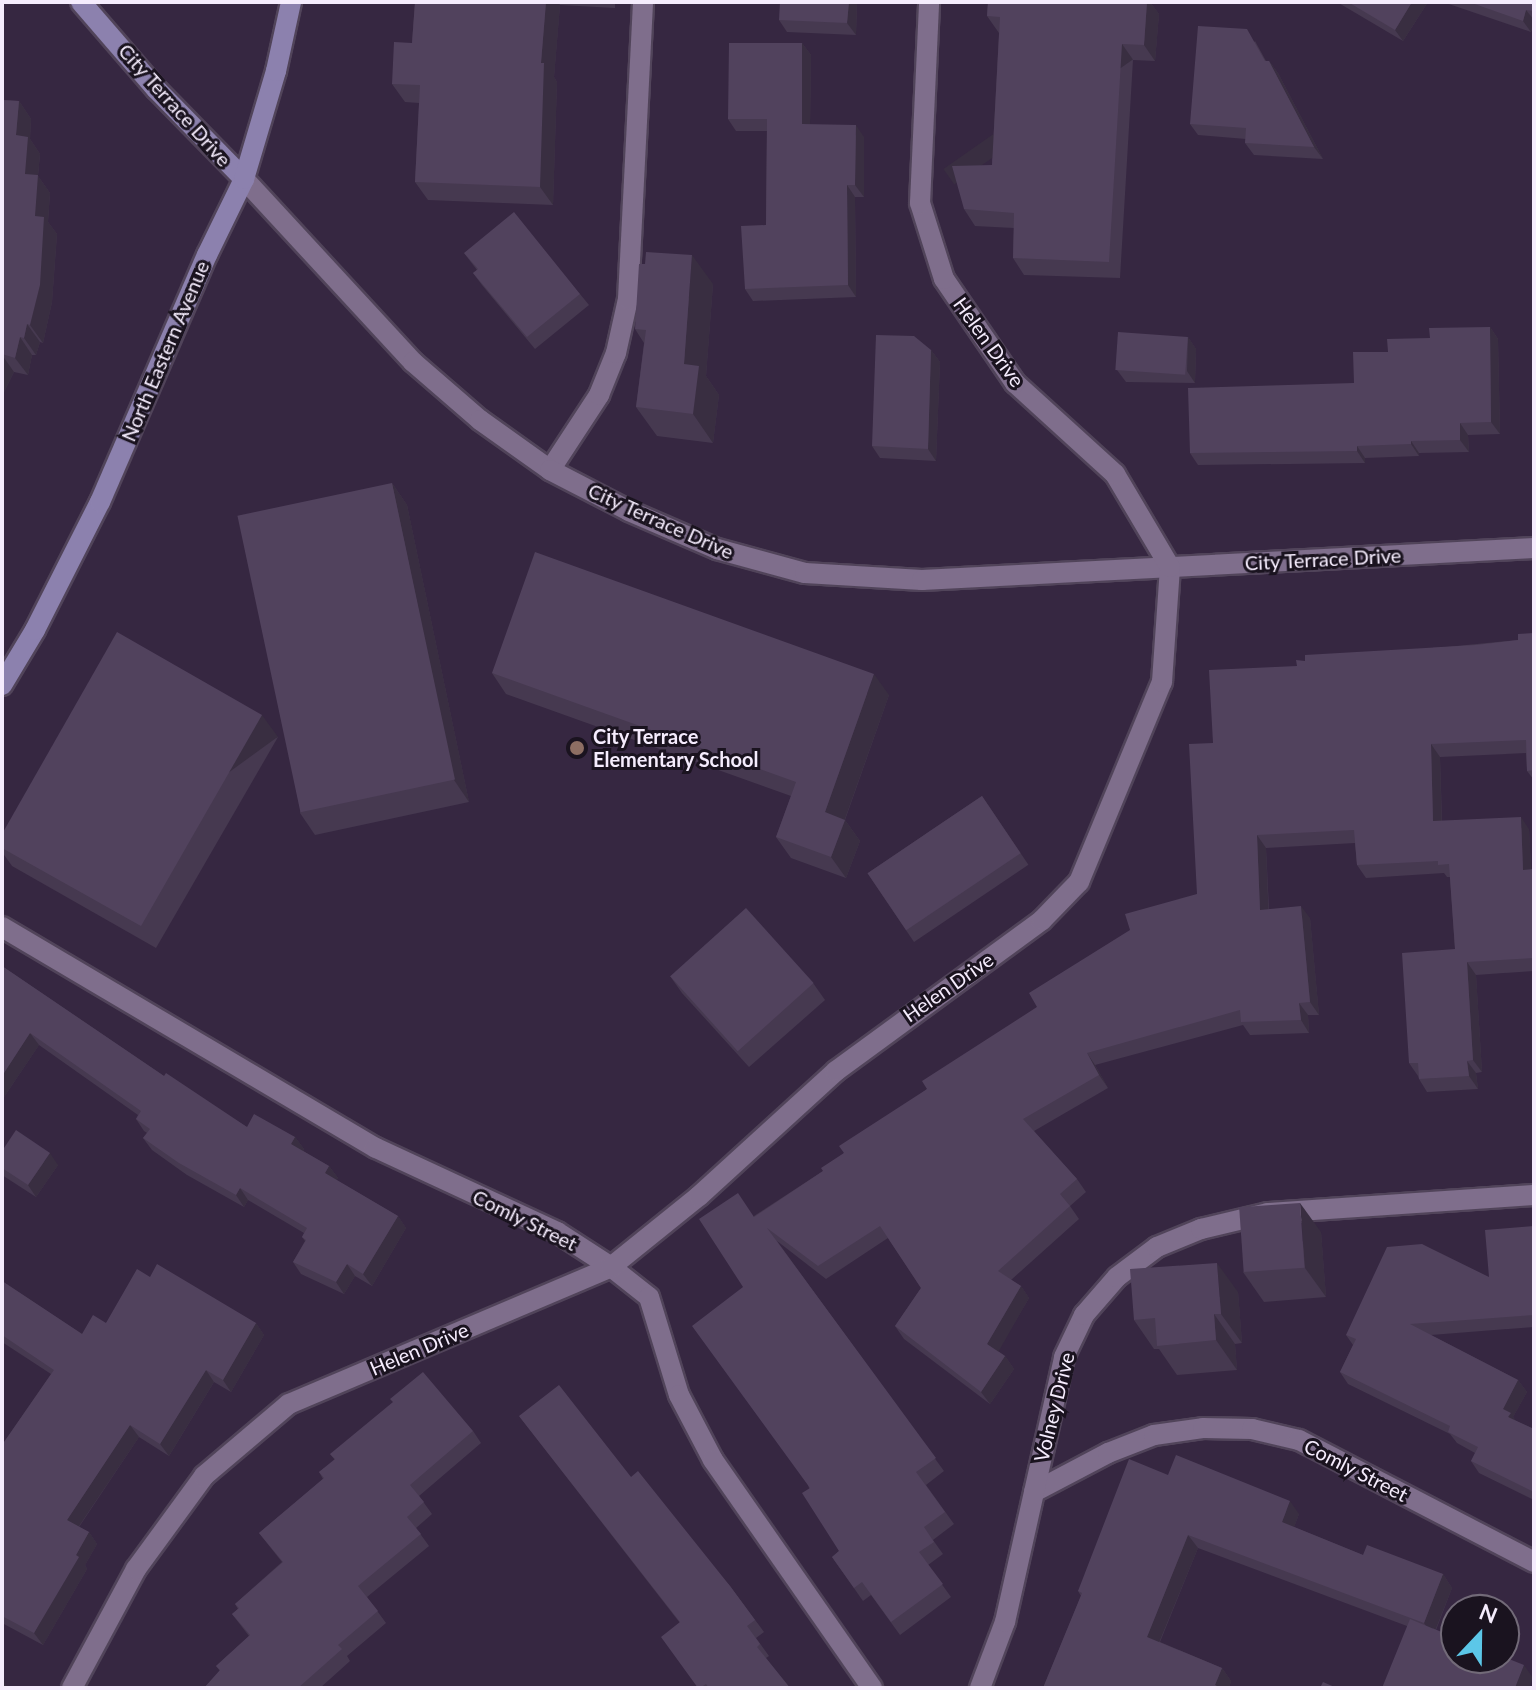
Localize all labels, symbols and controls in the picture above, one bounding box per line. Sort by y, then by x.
street label: City Terrace Drive [113,38,237,172]
street label: North Eastern Avenue [116,257,214,445]
street label: Helen Drive [949,293,1029,391]
street label: City Terrace Drive [584,478,738,564]
street label: City Terrace Drive [1244,543,1402,575]
place label: City Terrace Elementary School [593,724,759,771]
marker: City Terrace Elementary School [568,739,586,757]
street label: Helen Drive [898,947,998,1027]
street label: Comly Street [469,1184,581,1256]
street label: Helen Drive [366,1317,472,1381]
street label: Volney Drive [1029,1349,1079,1465]
street label: Comly Street [1300,1433,1412,1507]
north arrow [1440,1594,1520,1674]
text: N [1476,1597,1501,1629]

